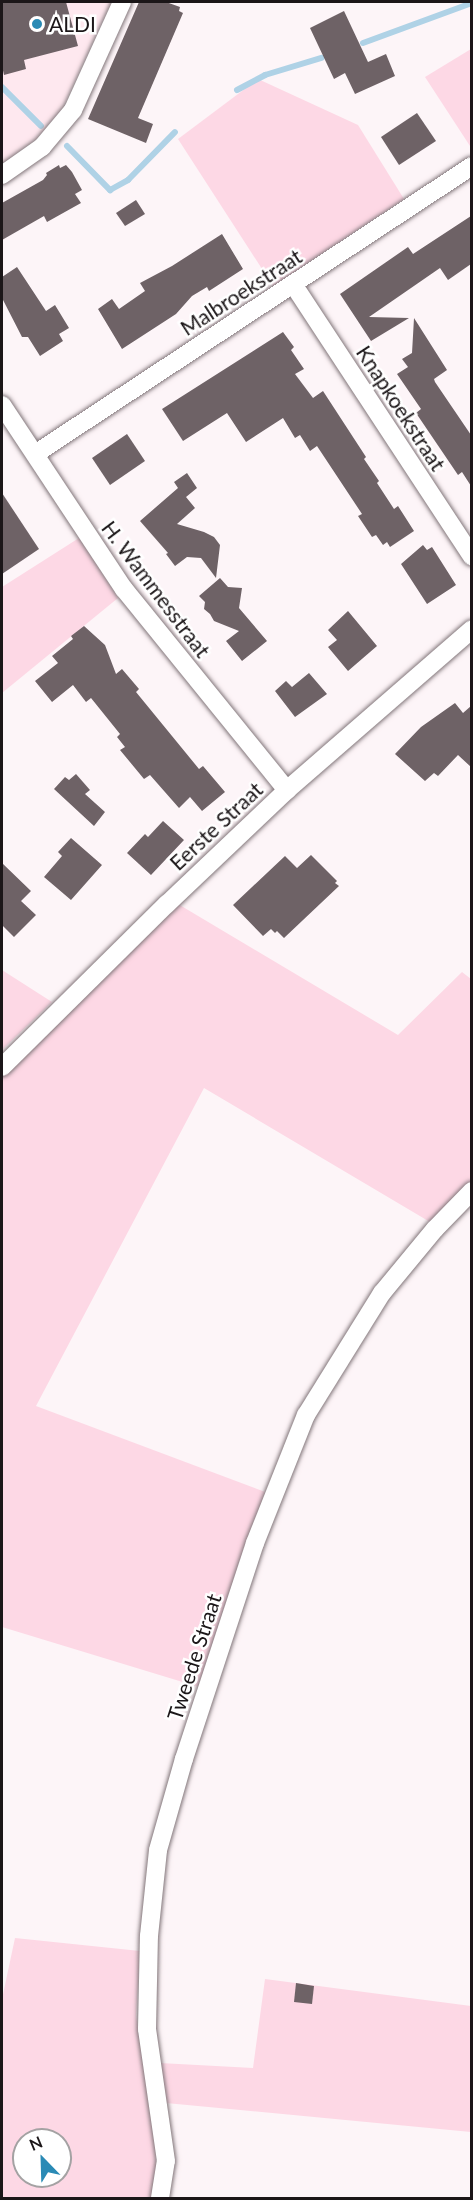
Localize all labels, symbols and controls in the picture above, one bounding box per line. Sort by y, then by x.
place label: ALDI [49,11,96,37]
marker: ALDI [30,17,44,31]
street label: Malbroekstraat [176,243,306,341]
street label: Knapkoekstraat [351,341,451,475]
street label: H. Wammesstraat [96,516,216,662]
street label: Eerste Straat [164,777,268,875]
street label: Tweede Straat [162,1591,226,1723]
north arrow [12,2128,72,2188]
text: N [26,2132,45,2154]

